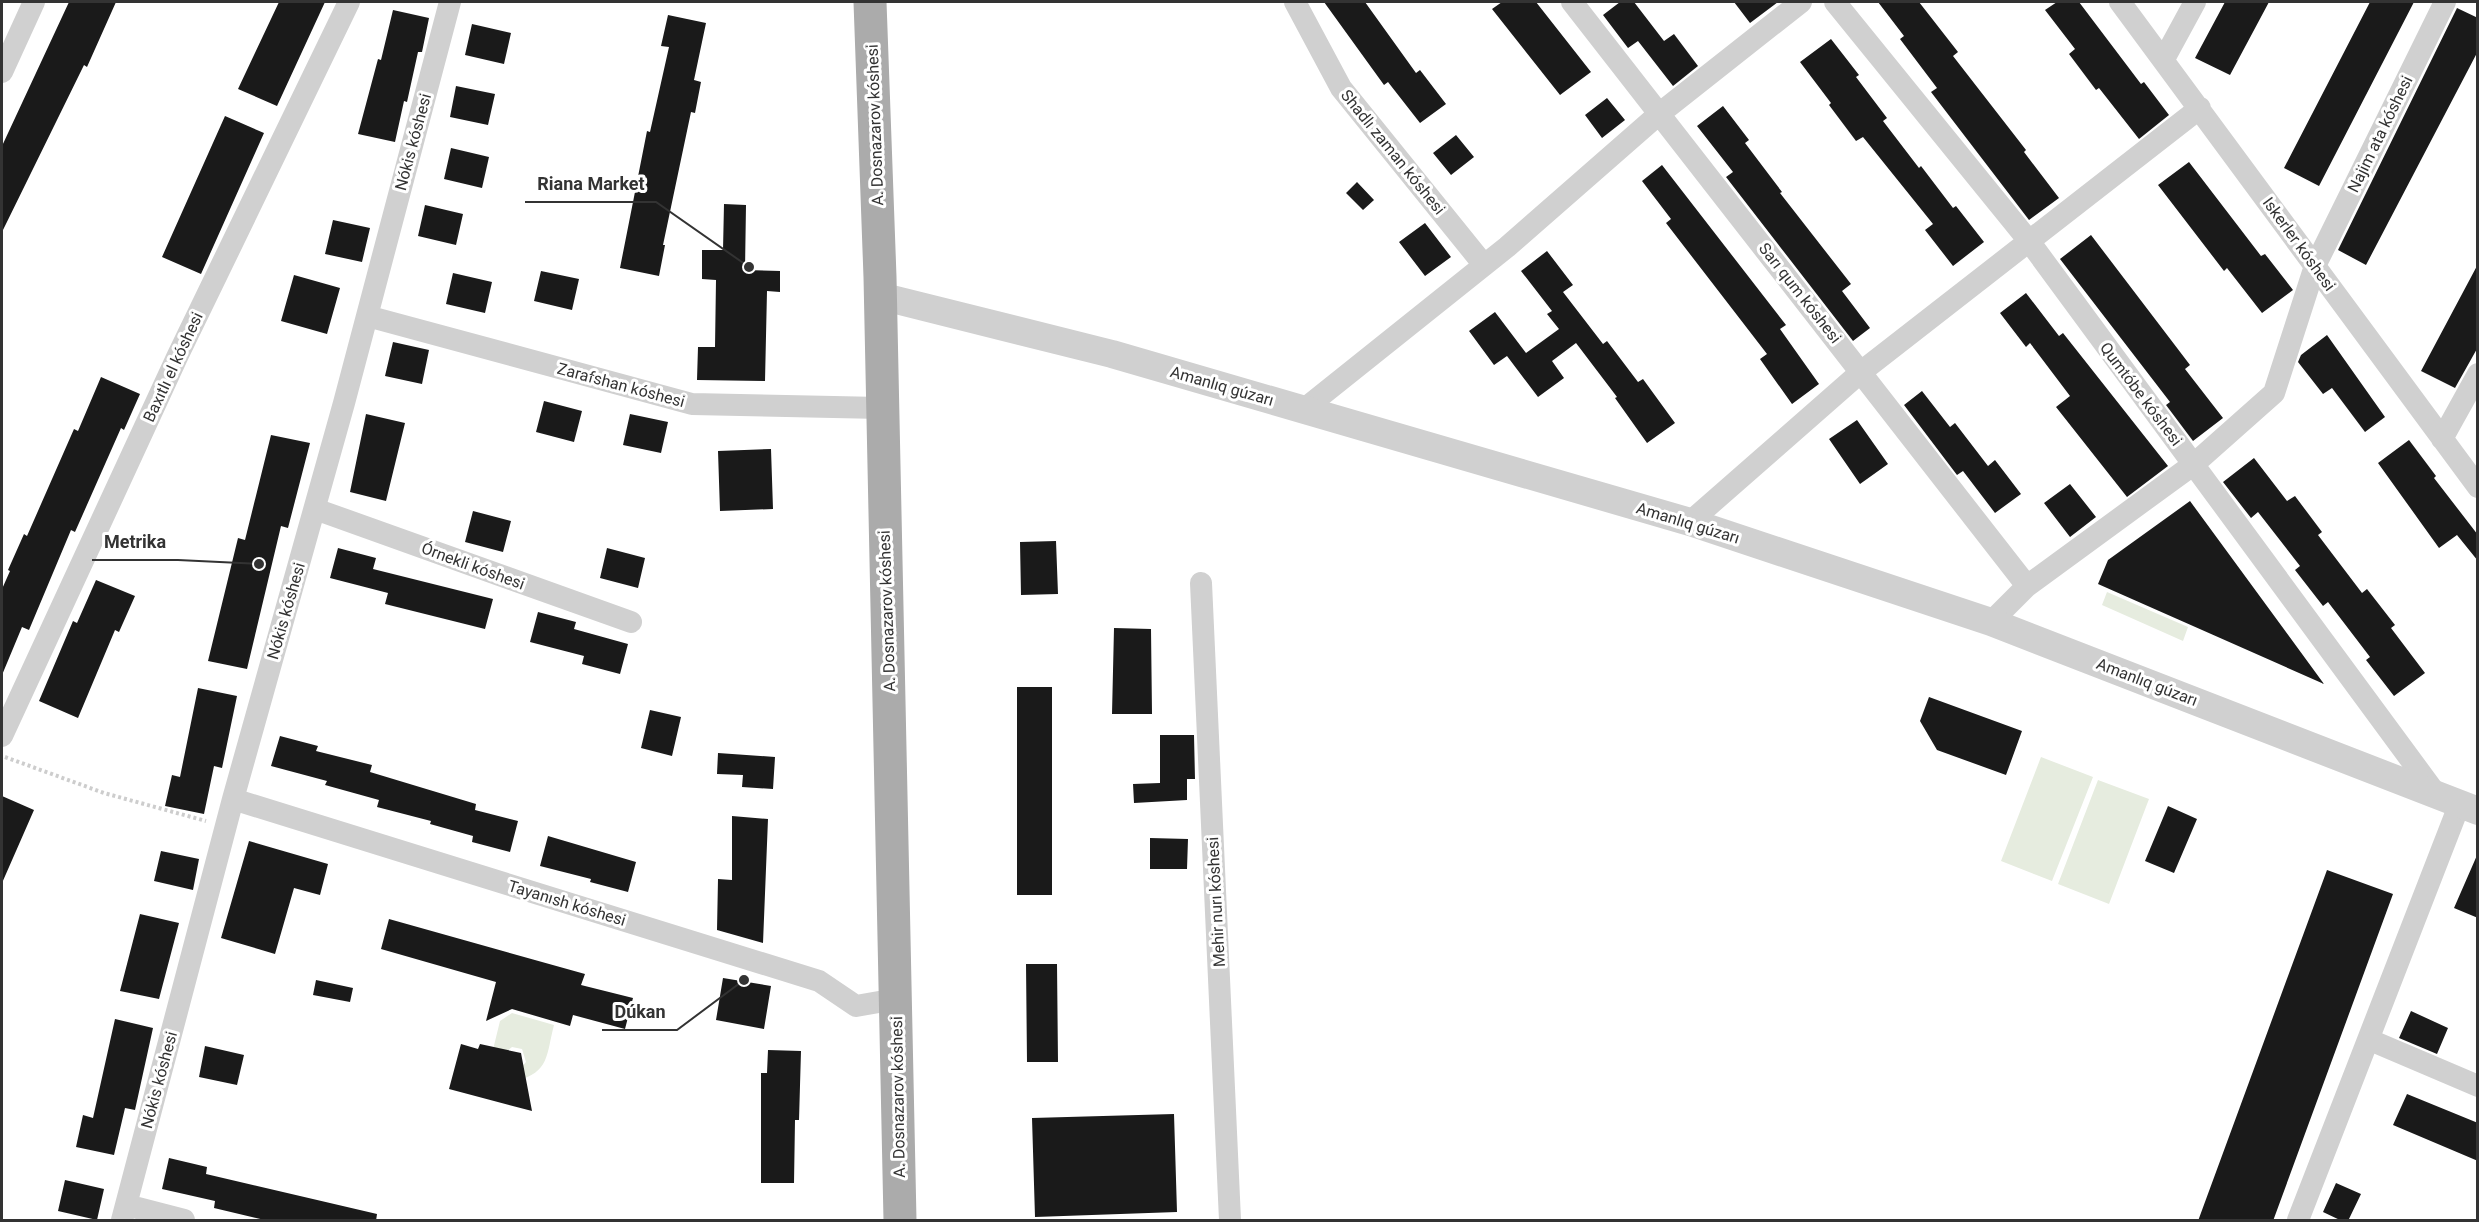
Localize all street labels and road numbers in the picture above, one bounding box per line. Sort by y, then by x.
street label: A. Dosnazarov kóshesi [863,44,887,206]
street label: Najim ata kóshesi [2344,73,2416,195]
street label: Shadlı zaman kóshesi [1337,86,1449,218]
street label: Nókis kóshesi [391,91,435,193]
street label: Iskerler kóshesi [2259,193,2339,295]
street label: Sarı qum kóshesi [1755,239,1845,347]
street label: Baxıtlı el kóshesi [139,309,207,425]
street label: Qumtóbe kóshesi [2096,339,2186,449]
street label: Zarafshan kóshesi [555,359,687,411]
street label: Amanlıq gúzarı [1168,362,1276,410]
street label: Amanlıq gúzarı [1634,498,1742,548]
street label: A. Dosnazarov kóshesi [875,530,899,692]
street label: Órnekli kóshesi [419,538,528,593]
street label: Nókis kóshesi [263,560,309,662]
street label: Amanlıq gúzarı [2094,654,2200,710]
street label: Mehir nurı kóshesi [1203,836,1229,968]
street label: Tayanısh kóshesi [506,876,628,930]
street label: A. Dosnazarov kóshesi [887,1016,909,1178]
street label: Nókis kóshesi [137,1029,181,1131]

